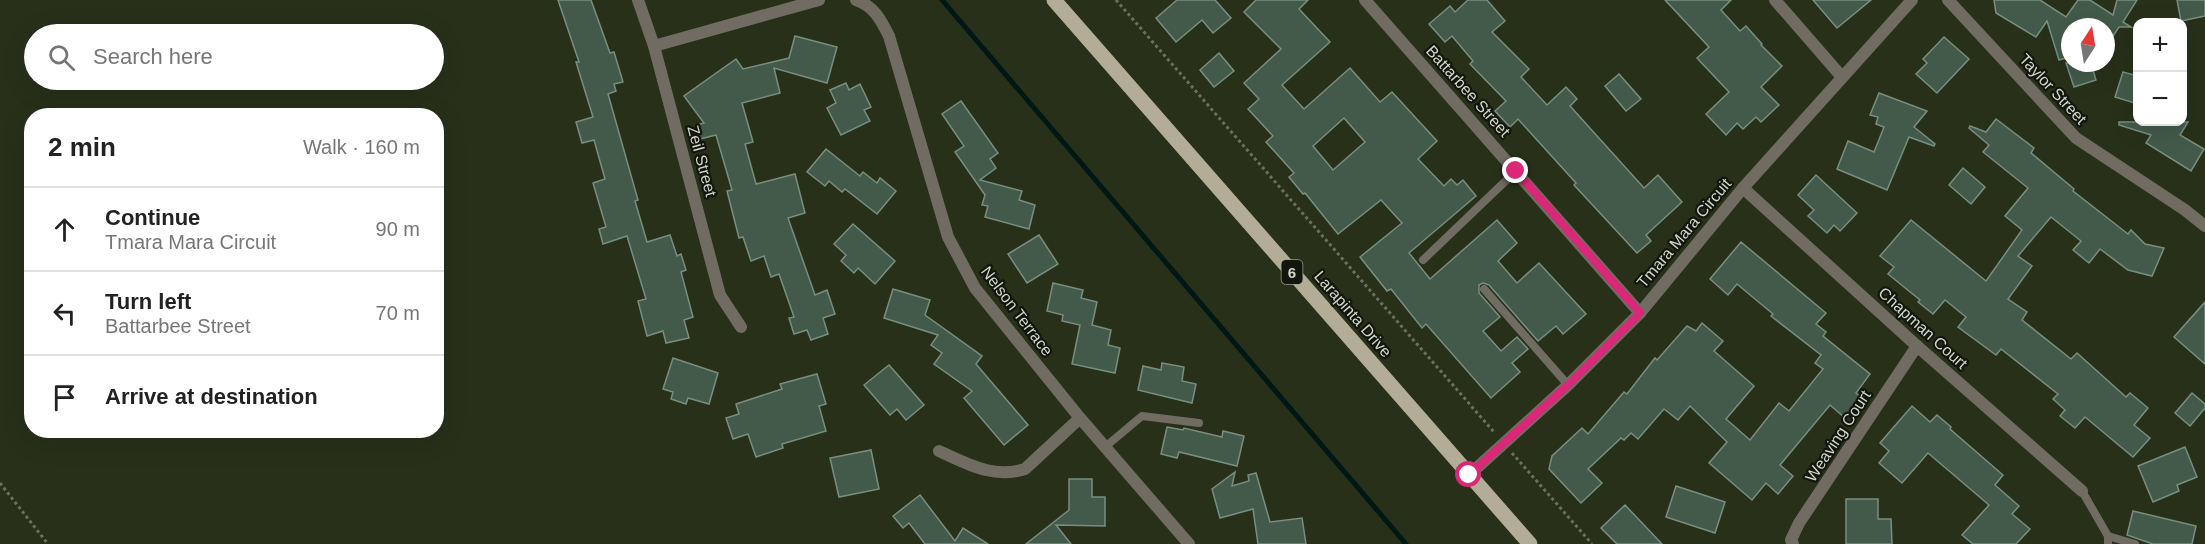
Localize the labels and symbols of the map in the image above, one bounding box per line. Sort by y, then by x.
north arrow [2061,18,2115,72]
street label: Battarbee Street [1423,42,1514,140]
street label: Taylor Street [2016,50,2090,128]
street label: Zeil Street [684,124,720,199]
route end [1502,157,1528,183]
street label: Tmara Mara Circuit [1633,175,1735,291]
road number: 6 [1282,260,1302,284]
street label: Nelson Terrace [978,263,1056,359]
street label: Larapinta Drive [1311,267,1395,361]
street label: Chapman Court [1875,284,1971,372]
street label: Weaving Court [1802,387,1874,485]
route start [1455,461,1481,487]

